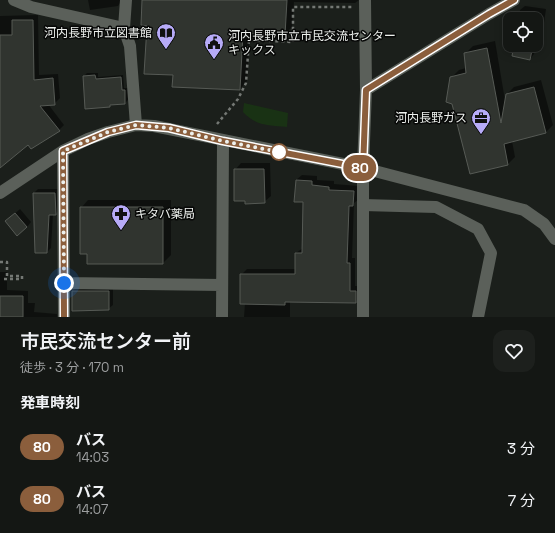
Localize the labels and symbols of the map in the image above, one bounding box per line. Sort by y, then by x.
library icon: 河内長野市立図書館 [155,22,177,50]
place label: 河内長野市立図書館 [44,25,152,41]
place label: 河内長野市立市民交流センター キックス [228,28,396,58]
public building icon: 河内長野市立市民交流センター キックス [203,32,225,60]
office icon: 河内長野ガス [470,107,492,135]
place label: 河内長野ガス [395,110,467,126]
unlabelled marker [270,143,288,161]
line badge: 80 [342,155,378,181]
pharmacy icon: キタバ薬局 [110,203,132,231]
place label: キタバ薬局 [135,206,195,222]
your location [54,273,74,293]

